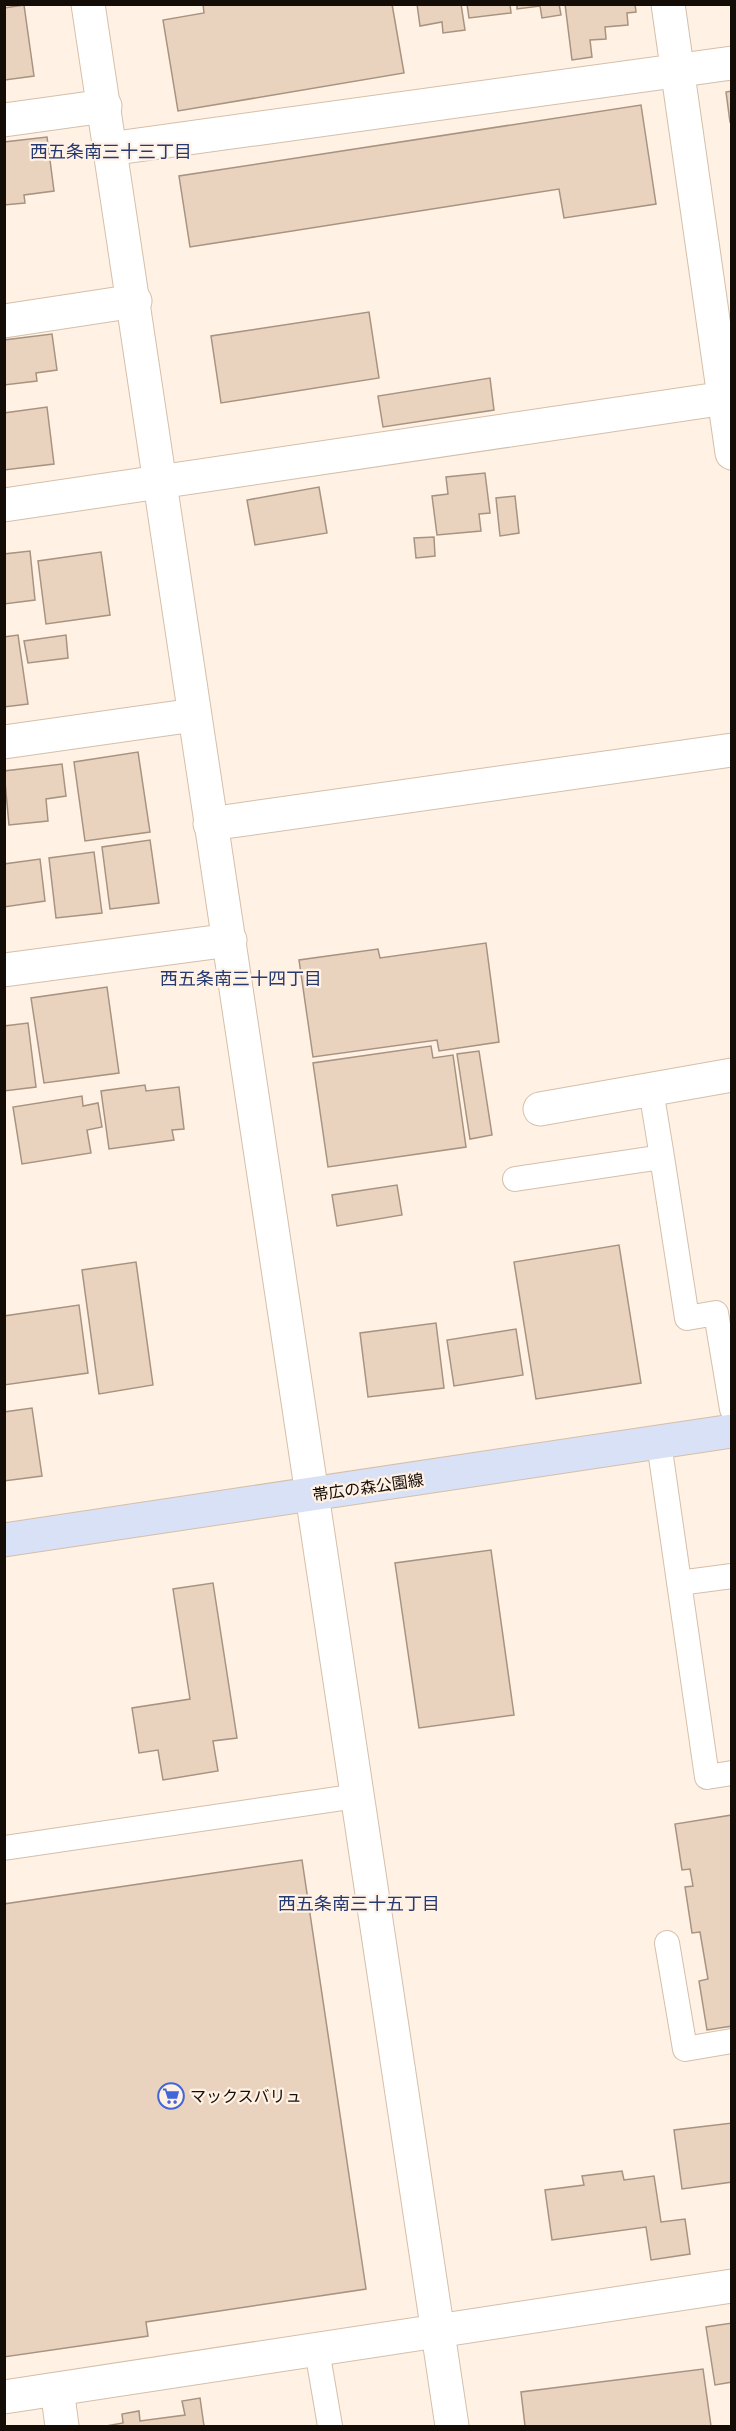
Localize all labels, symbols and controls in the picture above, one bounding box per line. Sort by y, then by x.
district label: 西五条南三十三丁目 [30,141,192,163]
district label: 西五条南三十四丁目 [160,968,322,990]
street label: 帯広の森公園線 [311,1470,425,1505]
district label: 西五条南三十五丁目 [278,1893,440,1915]
supermarket icon: マックスバリュ [156,2081,186,2111]
place label: マックスバリュ [190,2087,302,2106]

